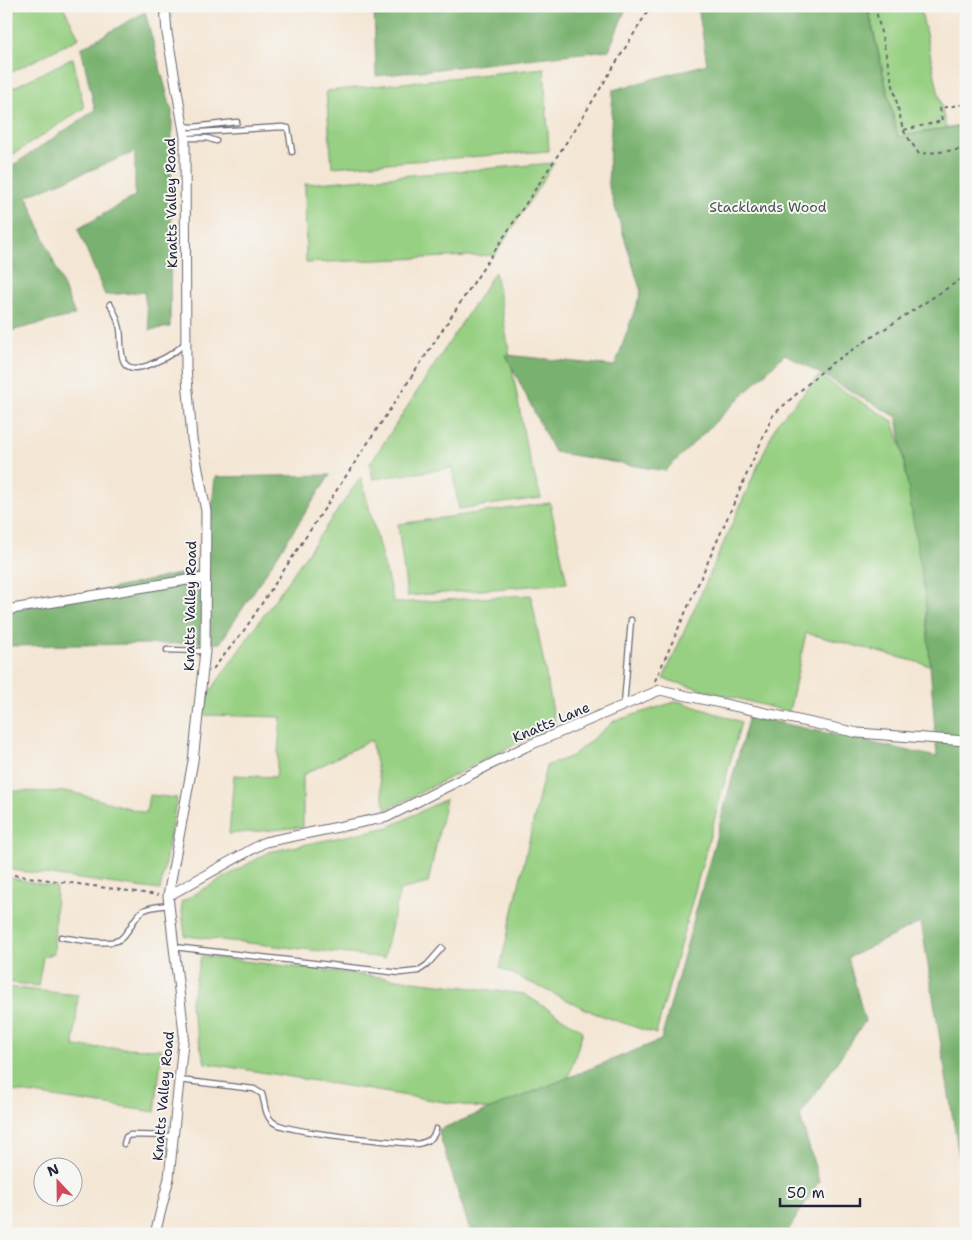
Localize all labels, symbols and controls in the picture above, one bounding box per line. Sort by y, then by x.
street label: Knatts Valley Road [161,138,181,268]
park label: Stacklands Wood [709,198,827,216]
street label: Knatts Valley Road [180,541,200,671]
street label: Knatts Lane [510,698,592,746]
street label: Knatts Valley Road [148,1030,178,1162]
north arrow [32,1158,82,1208]
text: N [45,1160,62,1180]
scale bar [780,1175,860,1207]
text: 50 m [787,1183,825,1203]

